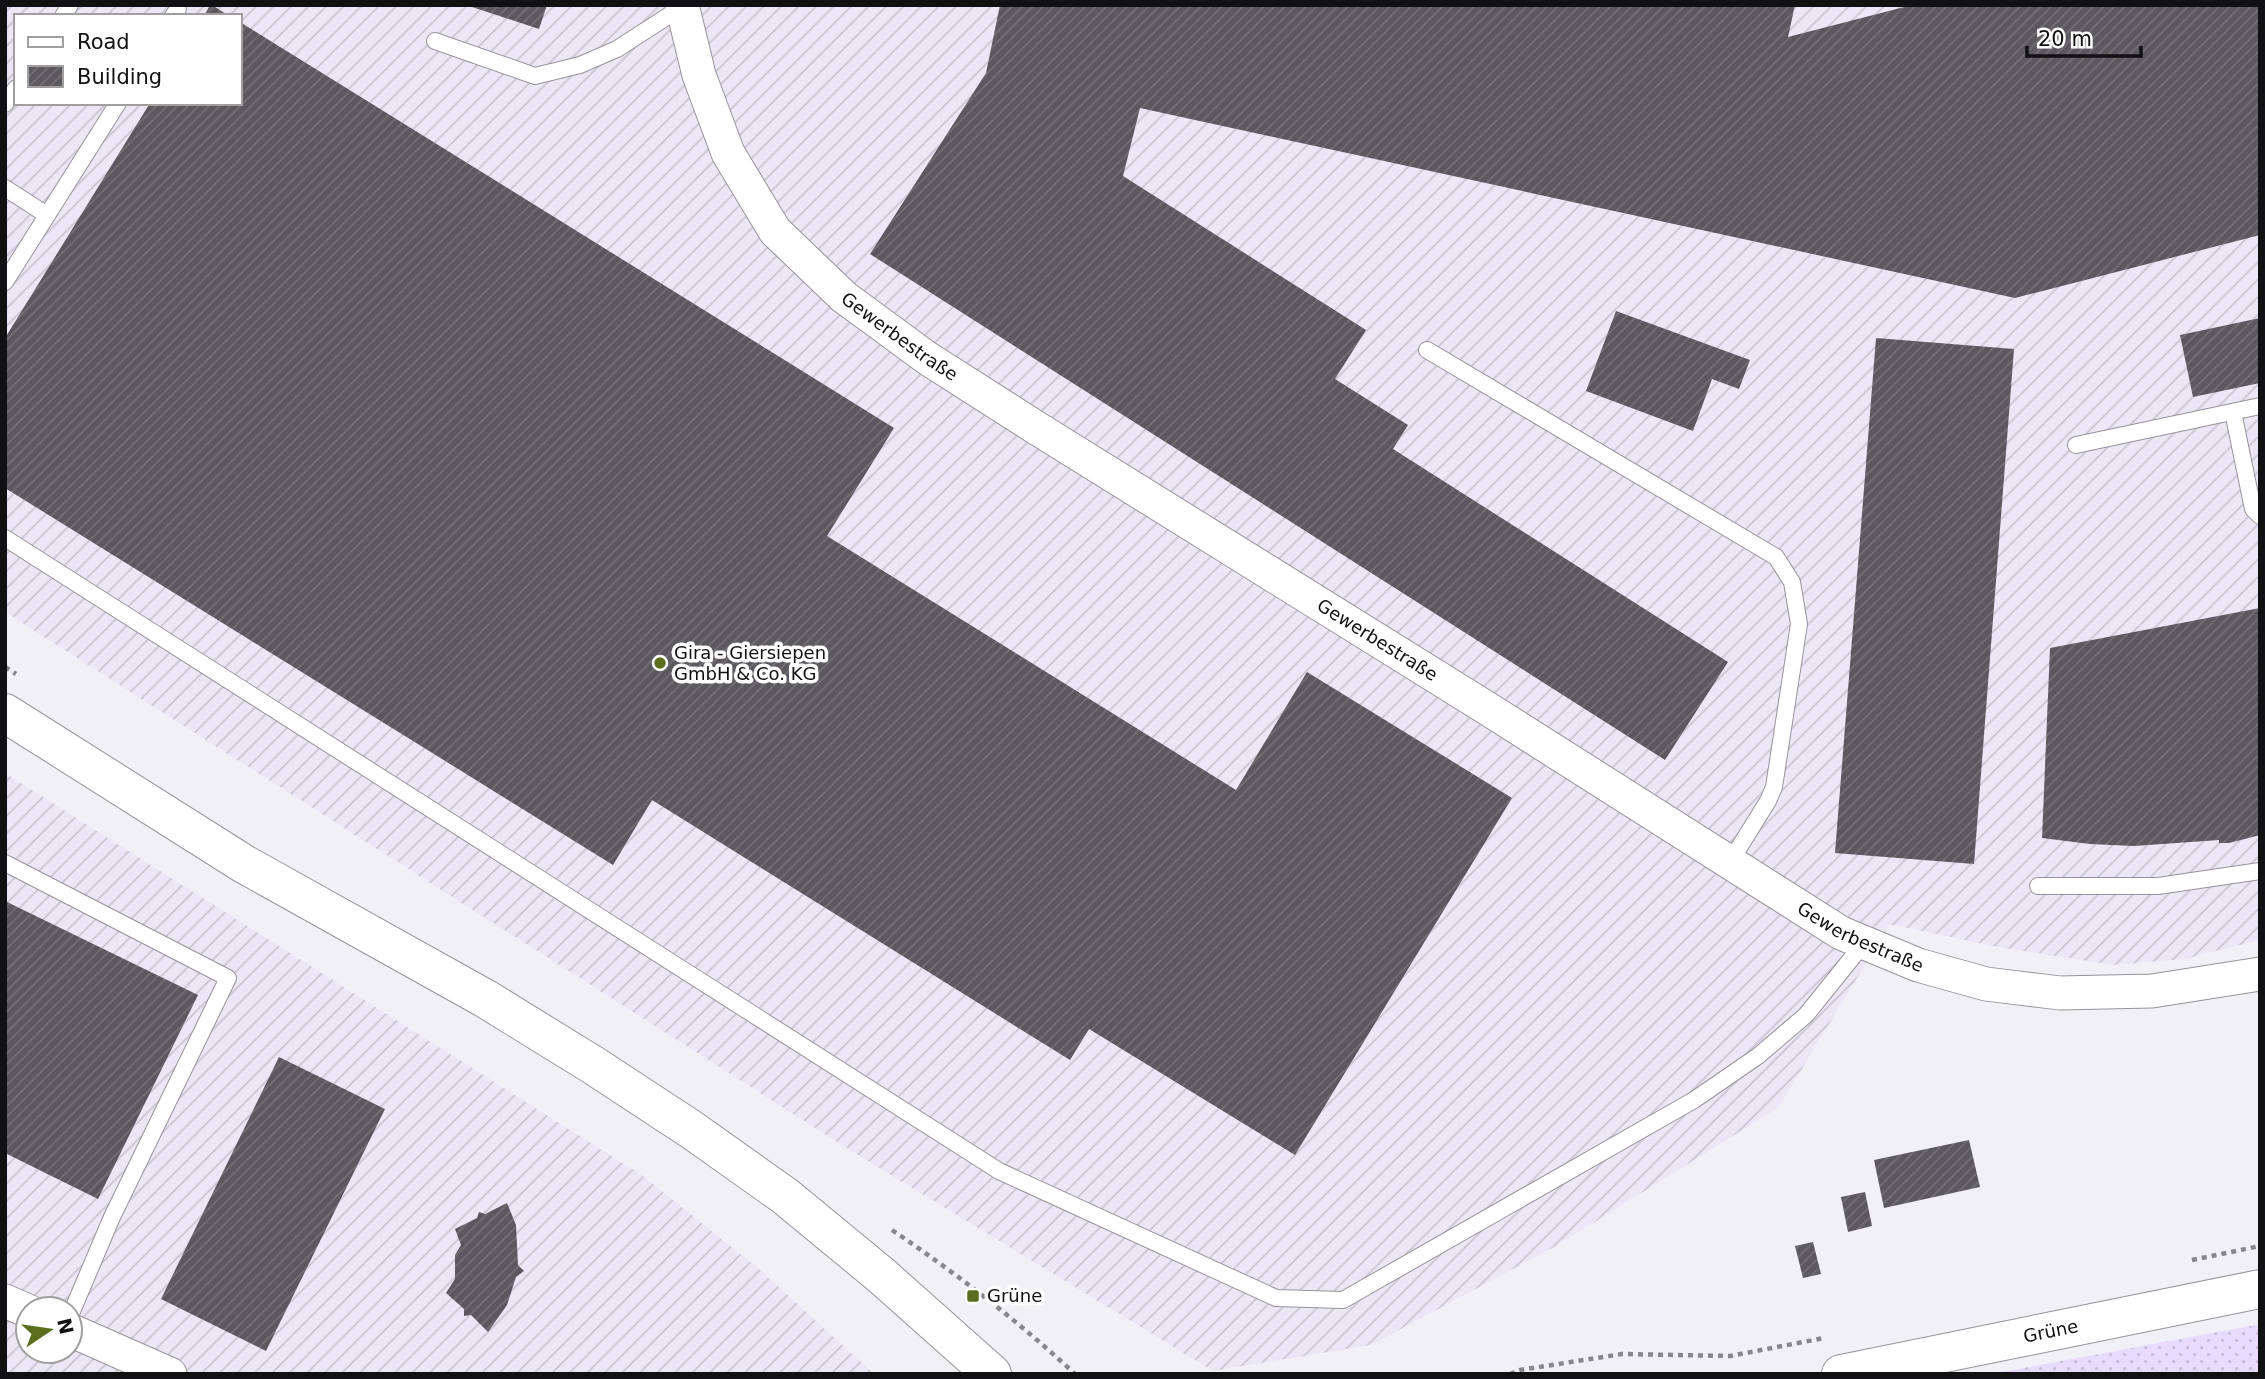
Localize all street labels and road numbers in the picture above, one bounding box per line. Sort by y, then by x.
street label: Gewerbestraße [837,288,962,385]
street label: Gewerbestraße [1313,594,1442,685]
street label: Gewerbestraße [1794,897,1927,976]
street label: Grüne [2021,1315,2080,1347]

